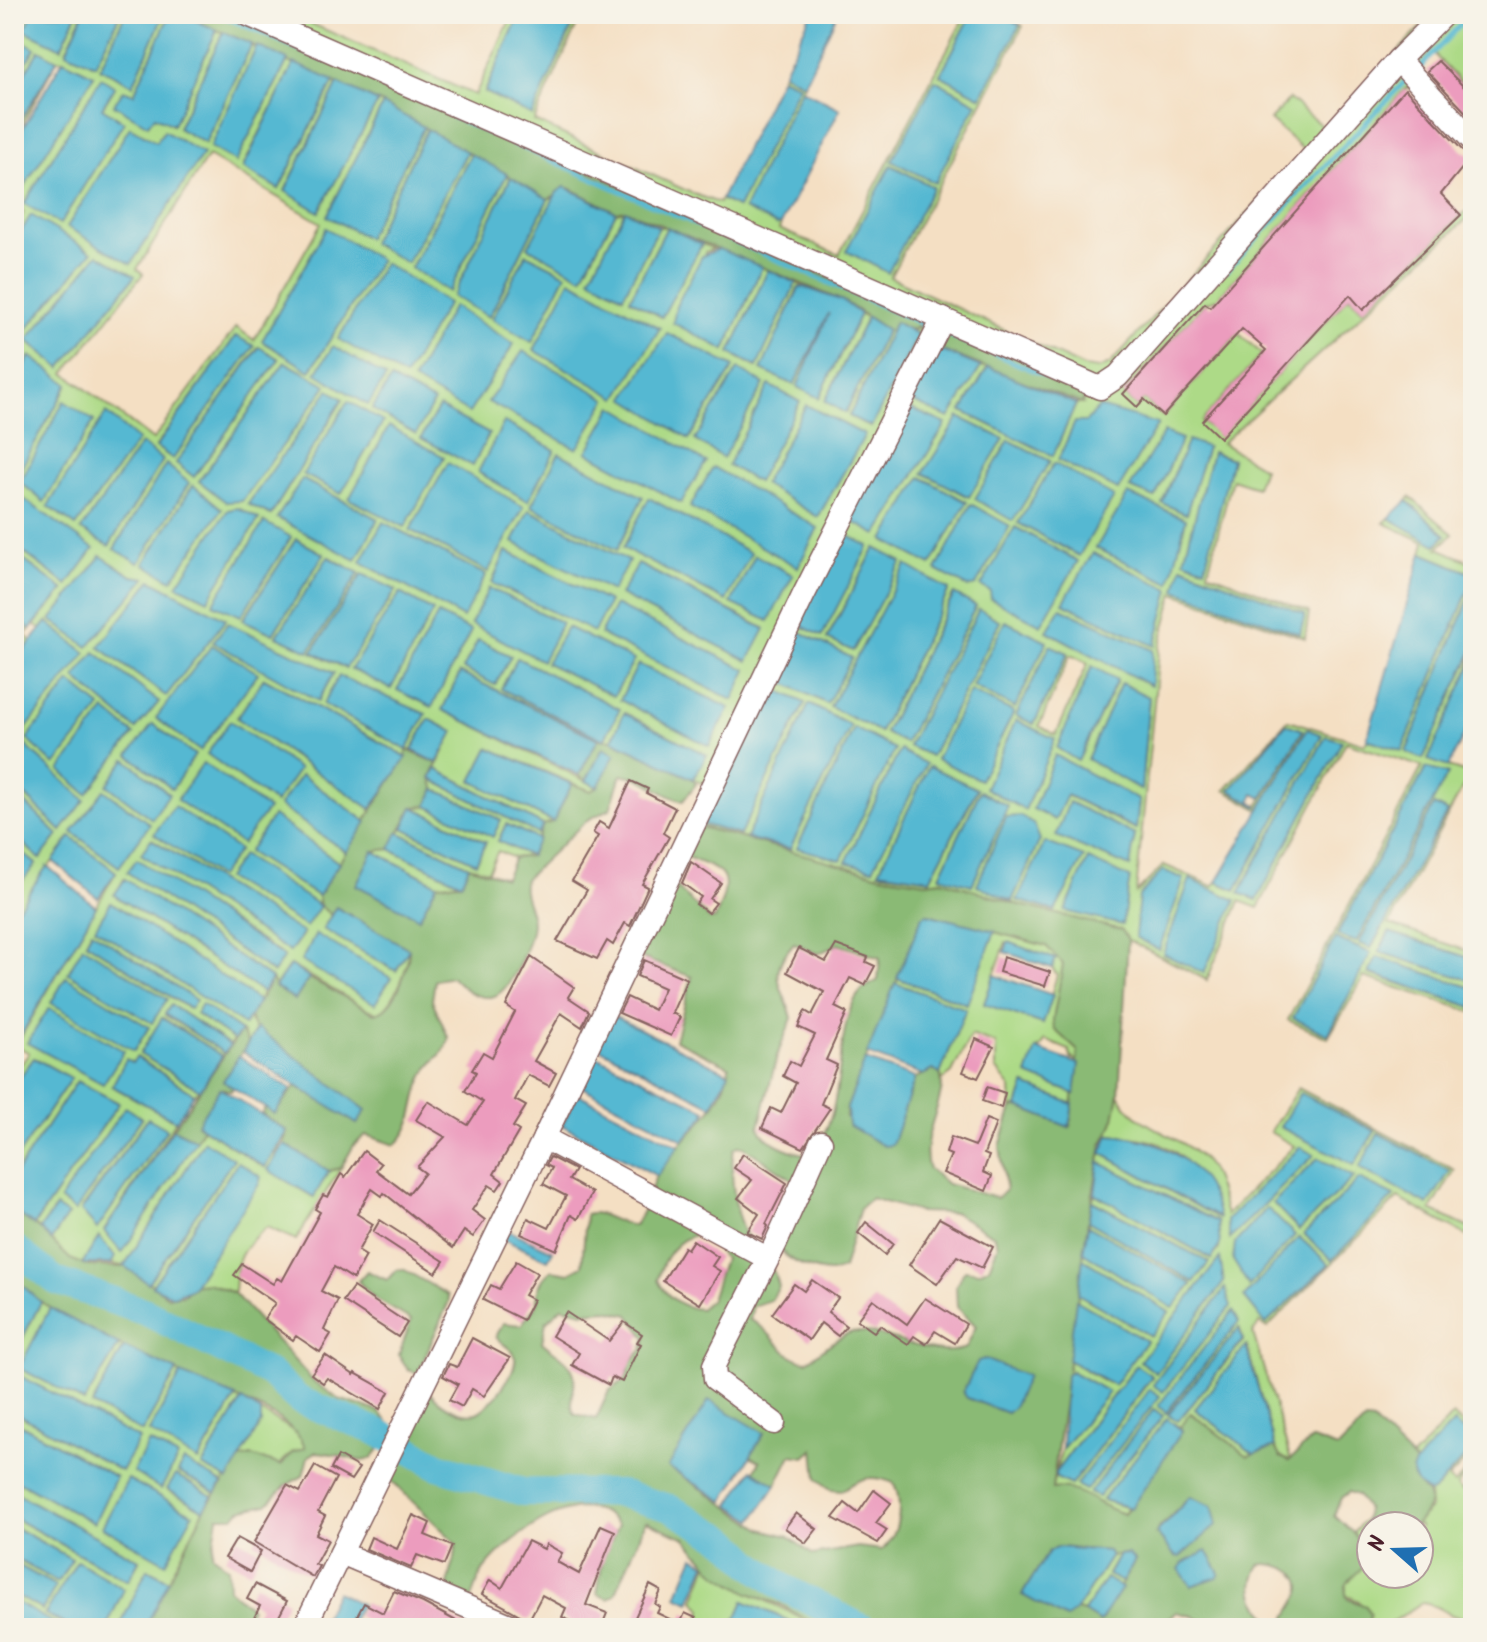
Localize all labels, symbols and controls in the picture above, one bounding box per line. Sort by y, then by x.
north arrow [1355,1510,1435,1590]
text: N [1360,1531,1397,1557]

